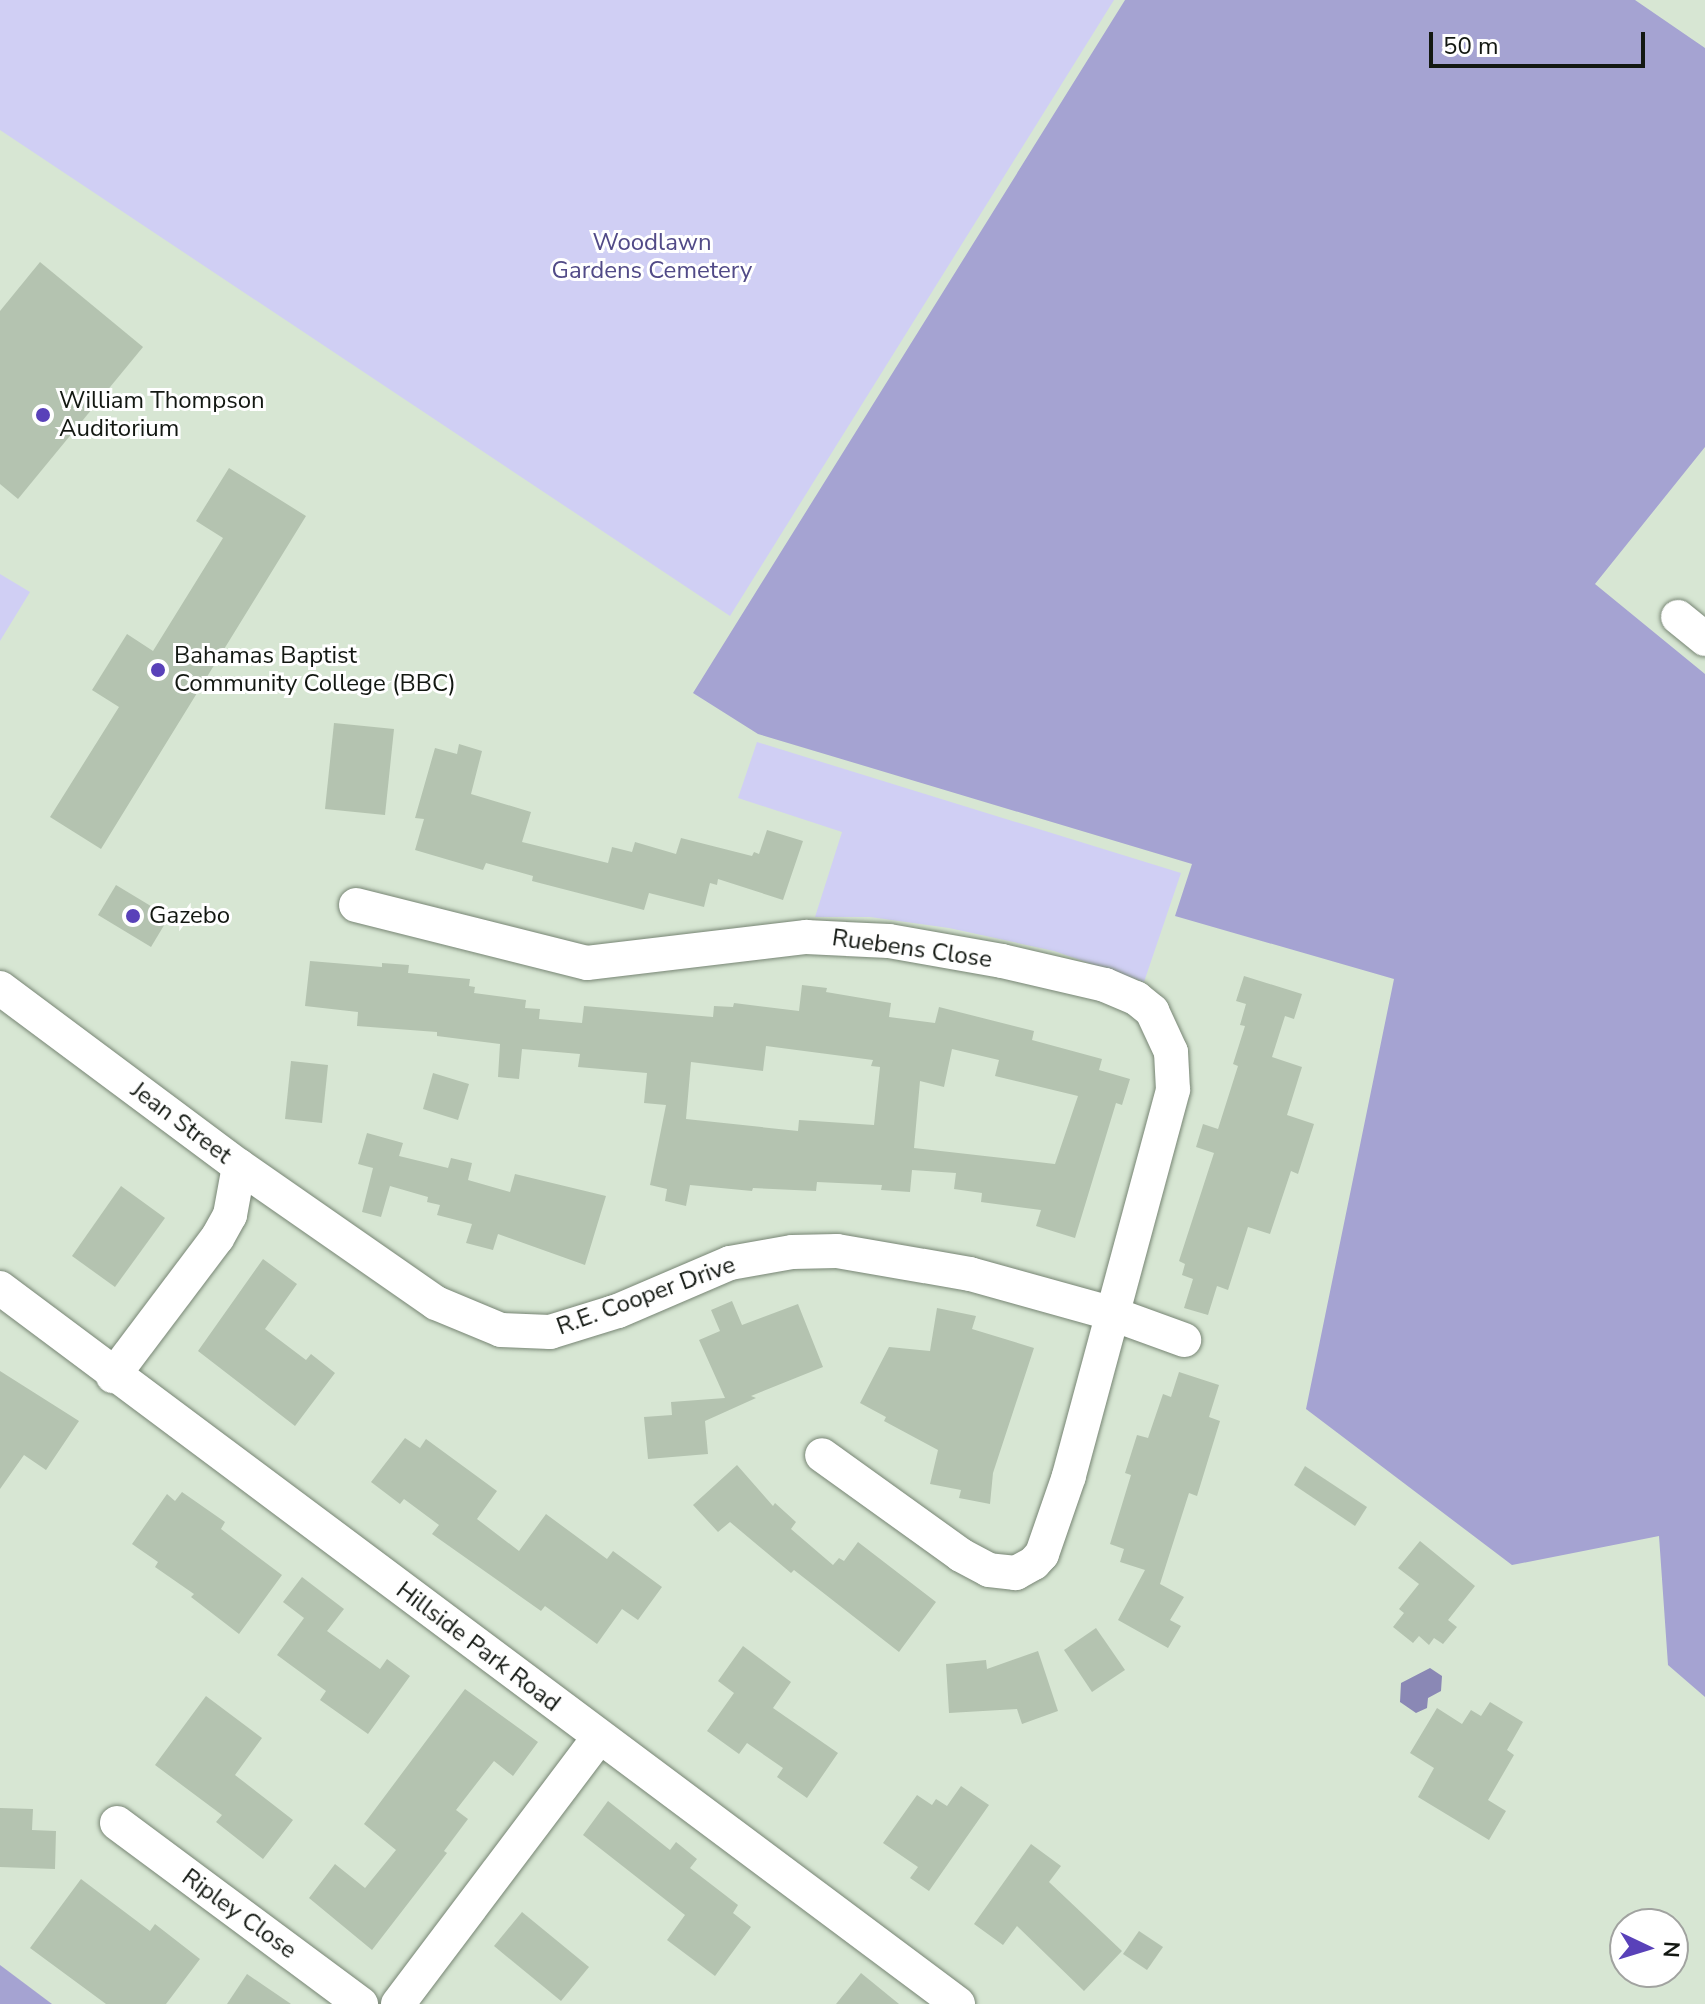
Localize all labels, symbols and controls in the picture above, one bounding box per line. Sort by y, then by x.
scale bar [1433,16,1649,66]
text: 50 m [1443,30,1499,62]
park label: Woodlawn Gardens Cemetery [552,229,752,285]
place label: William Thompson Auditorium [59,387,265,443]
marker: William Thompson Auditorium [34,406,52,424]
place label: Bahamas Baptist Community College (BBC) [174,642,456,698]
marker: Bahamas Baptist Community College (BBC) [149,661,167,679]
place label: Gazebo [149,902,230,930]
marker: Gazebo [124,907,142,925]
street label: Ruebens Close [830,924,994,974]
street label: Jean Street [125,1076,237,1170]
street label: R.E. Cooper Drive [553,1250,739,1342]
street label: Hillside Park Road [390,1576,566,1718]
street label: Ripley Close [176,1863,302,1965]
north arrow [1609,1908,1689,1988]
text: N [1655,1940,1686,1959]

